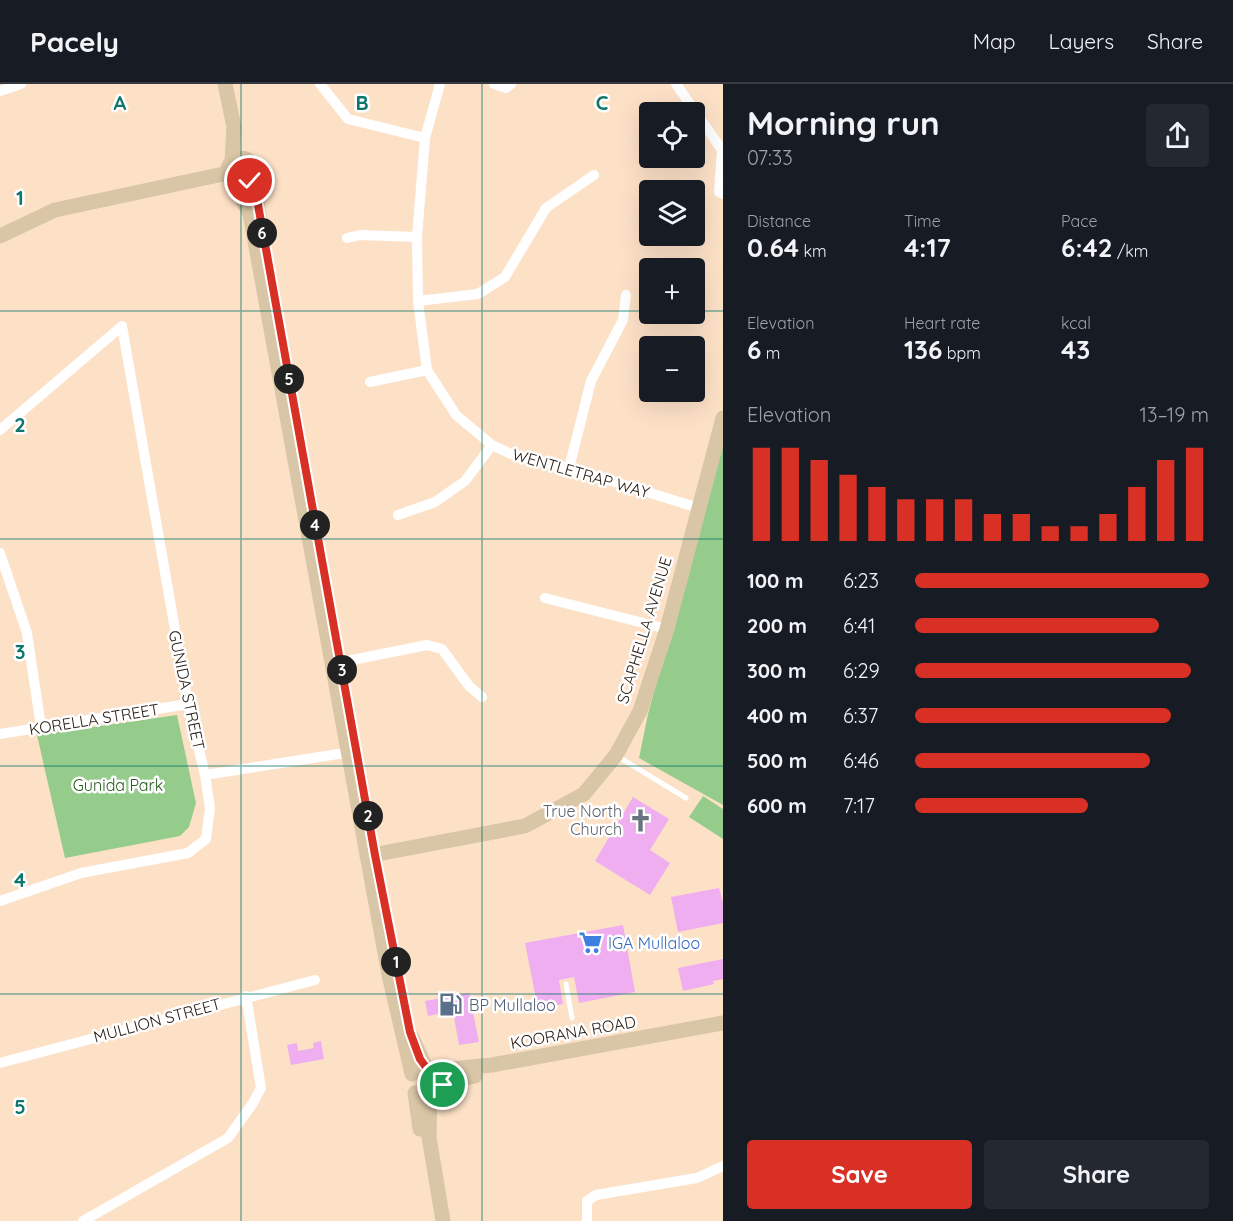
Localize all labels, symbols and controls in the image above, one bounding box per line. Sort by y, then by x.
text: Pacely [30,24,119,59]
text: Map [973,28,1016,54]
text: Layers [1049,28,1114,54]
text: Share [1147,28,1203,54]
text: A [114,90,127,115]
text: B [355,90,369,115]
text: C [596,90,609,115]
map controls [639,102,705,402]
button: locate [639,102,705,168]
text: Morning run [747,102,940,143]
button: share [1146,104,1209,167]
text: 07:33 [747,145,793,170]
pin [224,155,275,206]
icon: check [233,164,266,197]
button: layers [639,180,705,246]
text: 1 [16,185,24,210]
text: Distance [747,211,811,231]
text: Time [904,211,941,231]
text: Pace [1061,211,1097,231]
pin: 6 [247,218,277,248]
text: 6 [258,223,266,243]
text: 0.64 [747,231,799,264]
text: 4:17 [904,231,951,264]
text: 6:42 [1061,231,1113,264]
text: km [799,241,827,261]
text: /km [1113,241,1148,261]
button: + [639,258,705,324]
text: Elevation [747,313,814,333]
text: Heart rate [904,313,980,333]
text: kcal [1061,313,1091,333]
text: 6 [747,333,761,366]
text: 136 [904,333,942,366]
text: 43 [1061,333,1090,366]
button: − [639,336,705,402]
text: m [761,343,780,363]
text: bpm [942,343,981,363]
pin: 5 [274,364,304,394]
text: 5 [284,369,294,389]
text: Elevation [747,402,831,427]
text: 13–19 m [1140,402,1209,427]
text: 2 [14,412,26,437]
street label: WENTLETRAP WAY [510,444,652,502]
pin: 4 [300,510,330,540]
text: 4 [310,515,320,535]
street label: SCAPHELLA AVENUE [612,554,676,706]
text: 100 m [747,568,803,593]
text: 6:23 [843,568,879,593]
text: 200 m [747,613,807,638]
text: 6:41 [843,613,875,638]
street label: GUNIDA STREET [165,628,209,752]
text: 3 [15,639,25,664]
pin: 3 [327,655,357,685]
text: 300 m [747,658,806,683]
text: 6:29 [843,658,880,683]
text: 3 [338,660,346,680]
street label: KORELLA STREET [28,699,161,739]
text: 400 m [747,703,807,728]
text: 6:37 [843,703,878,728]
text: 500 m [747,748,807,773]
text: 6:46 [843,748,879,773]
park label: Gunida Park [73,775,163,795]
text: 600 m [747,793,807,818]
text: 7:17 [843,793,875,818]
pin: 2 [353,801,383,831]
place label: True North Church [543,801,622,839]
text: 2 [363,806,373,826]
church icon: True North Church [627,807,653,833]
text: 4 [14,867,26,892]
supermarket icon: IGA Mullaloo [577,930,603,956]
place label: IGA Mullaloo [608,933,700,953]
pin: 1 [381,947,411,977]
text: 1 [393,952,399,972]
fuel station icon: BP Mullaloo [438,992,464,1018]
street label: MULLION STREET [91,993,223,1047]
place label: BP Mullaloo [469,995,556,1015]
street label: KOORANA ROAD [509,1011,637,1053]
pin [417,1059,468,1110]
icon: arrive [426,1068,459,1101]
text: 5 [14,1094,26,1119]
button: Save [747,1140,972,1209]
button: Share [984,1140,1209,1209]

